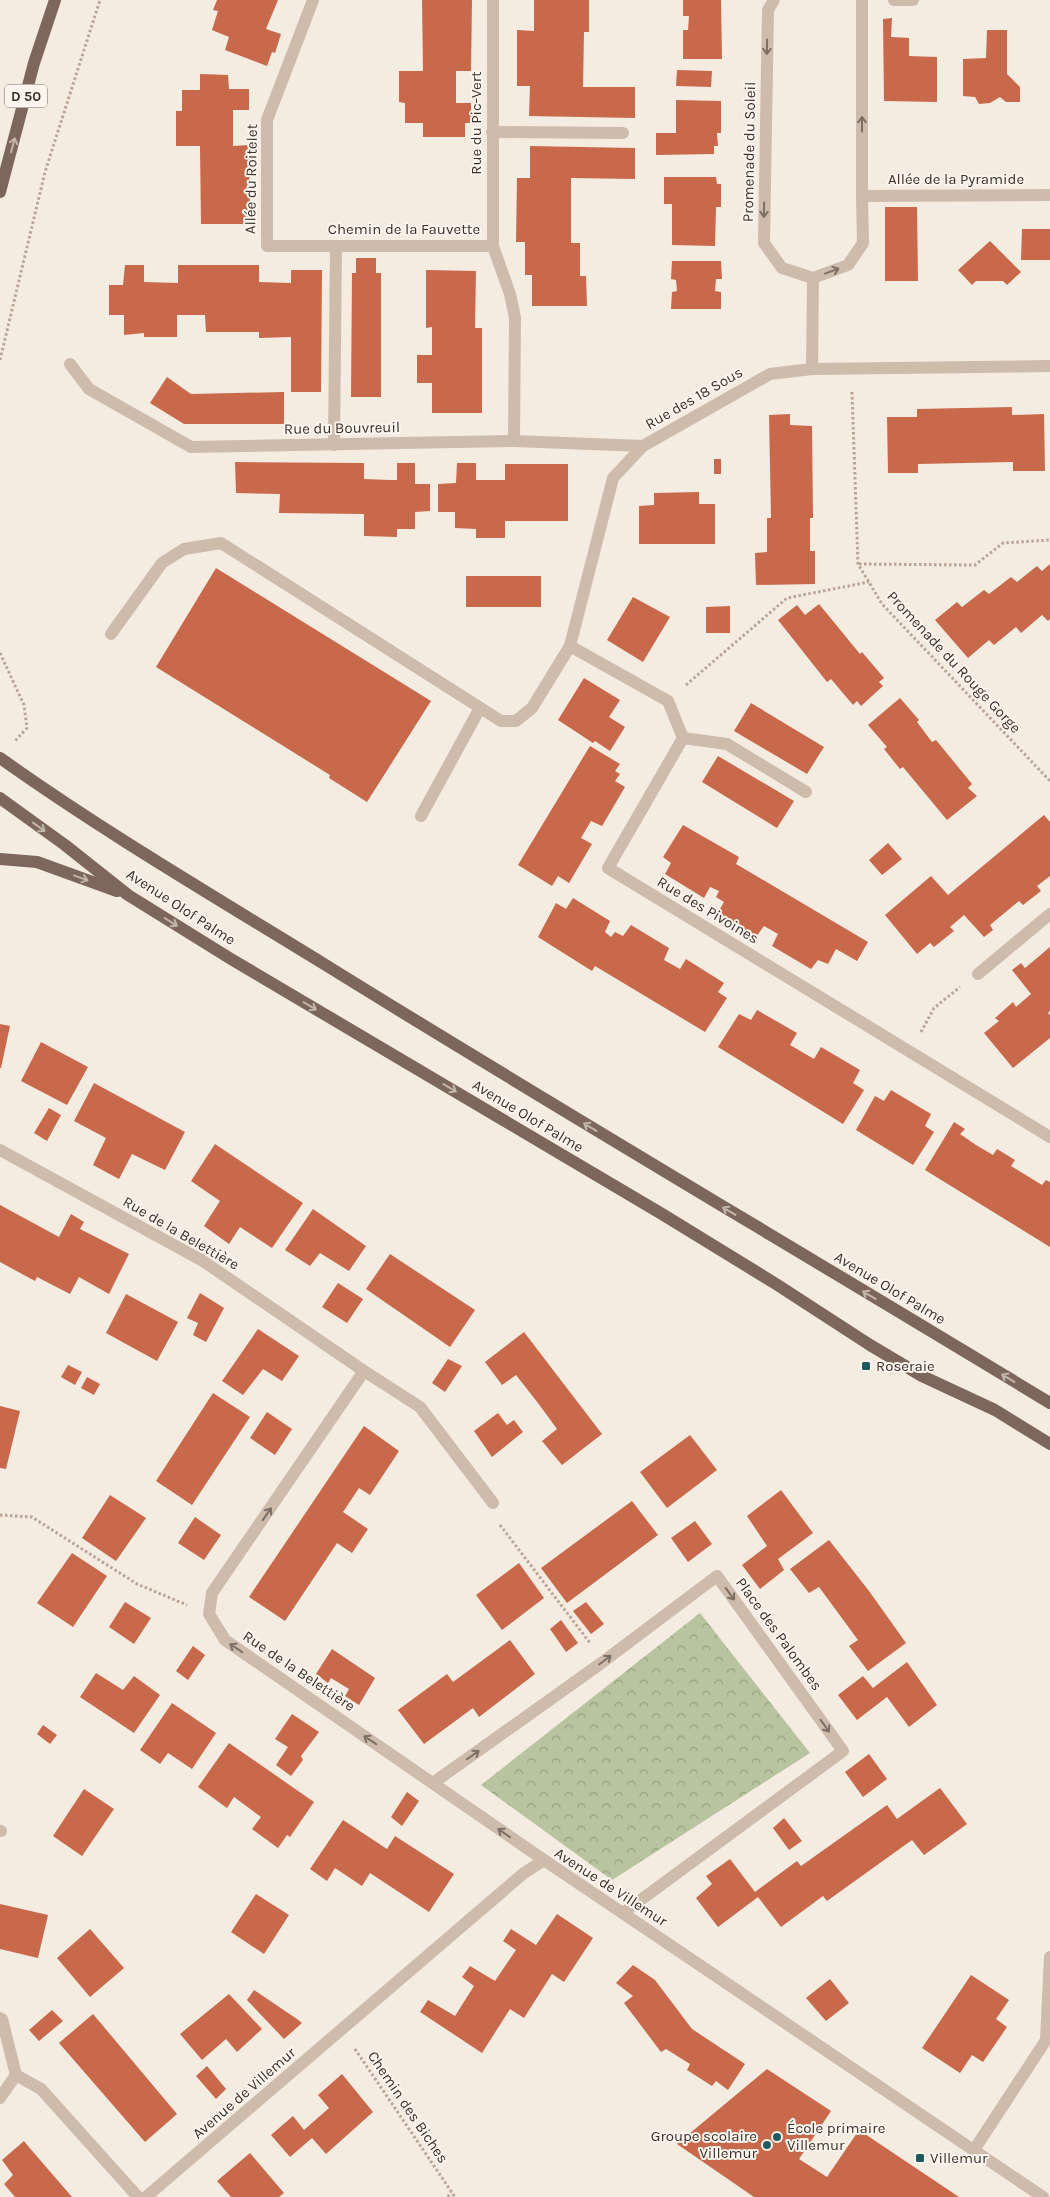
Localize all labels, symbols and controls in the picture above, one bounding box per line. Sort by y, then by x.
one-way arrow [762,38,772,55]
street label: Rue du Pic-Vert [467,71,485,175]
street label: Promenade du Soleil [739,82,759,222]
road number: D 50 [5,84,47,108]
one-way arrow [857,116,867,132]
street label: Allée du Roitelet [241,123,261,234]
one-way arrow [8,138,18,154]
street label: Allée de la Pyramide [888,170,1024,188]
one-way arrow [760,201,769,217]
street label: Chemin de la Fauvette [328,220,480,238]
one-way arrow [824,266,840,275]
street label: Rue des 18 Sous [642,363,746,433]
street label: Rue du Bouvreuil [284,418,400,438]
street label: Promenade du Rouge Gorge [883,587,1025,737]
one-way arrow [32,821,46,832]
street label: Avenue Olof Palme [123,865,239,949]
street label: Rue des Pivoines [654,873,762,947]
one-way arrow [73,874,88,883]
one-way arrow [164,916,178,927]
one-way arrow [303,1001,317,1011]
street label: Avenue Olof Palme [469,1076,587,1156]
one-way arrow [442,1084,456,1094]
one-way arrow [584,1121,598,1131]
street label: Rue de la Belettière [120,1192,242,1274]
one-way arrow [723,1206,737,1216]
street label: Avenue Olof Palme [831,1248,949,1328]
one-way arrow [862,1289,876,1299]
place label: Roseraie [876,1357,935,1375]
marker: Roseraie [860,1360,872,1372]
one-way arrow [1002,1372,1016,1382]
one-way arrow [262,1507,272,1521]
street label: Place des Palombes [732,1574,826,1694]
one-way arrow [725,1587,735,1601]
street label: Rue de la Belettière [240,1627,358,1715]
one-way arrow [230,1643,244,1653]
one-way arrow [598,1655,611,1666]
one-way arrow [820,1719,830,1733]
one-way arrow [364,1735,378,1745]
one-way arrow [466,1750,480,1760]
one-way arrow [497,1828,511,1838]
street label: Avenue de Villemur [551,1844,671,1930]
street label: Avenue de Villemur [189,2043,300,2143]
street label: Chemin des Biches [364,2048,452,2166]
place label: École primaire Villemur [787,2119,885,2154]
place label: Groupe scolaire Villemur [651,2127,758,2162]
marker: École primaire Villemur [771,2131,783,2143]
marker: Groupe scolaire Villemur [761,2139,773,2151]
place label: Villemur [930,2149,988,2167]
marker: Villemur [914,2152,926,2164]

